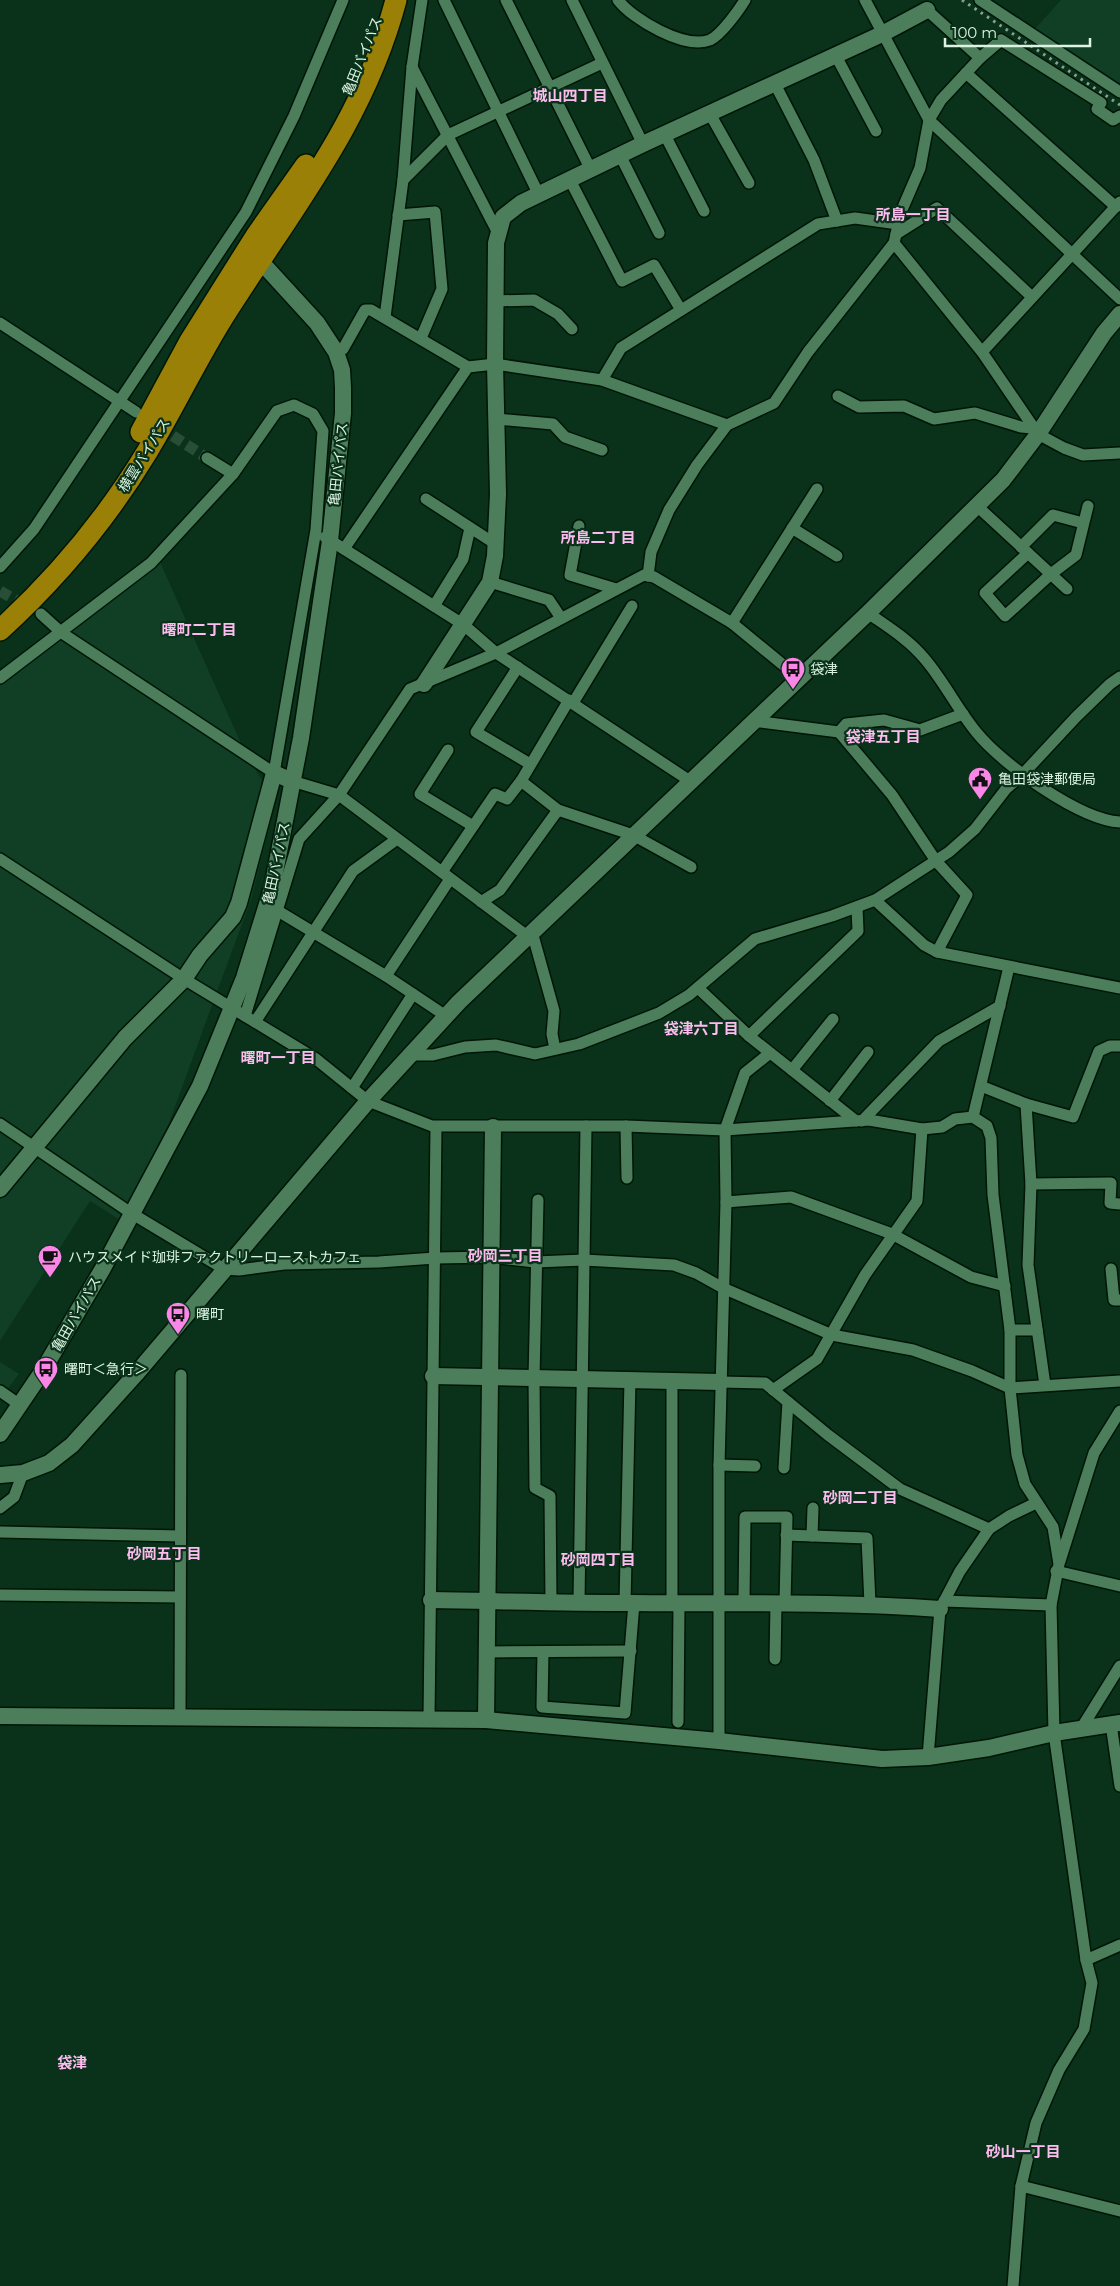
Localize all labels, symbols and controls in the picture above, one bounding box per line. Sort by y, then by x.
street label: 亀田バイパス [338,14,386,98]
scale bar [945,15,1090,47]
text: 100 m [952,23,997,42]
district label: 城山四丁目 [532,86,608,105]
district label: 所島一丁目 [875,205,951,224]
street label: 横雲バイパス [114,415,174,495]
street label: 亀田バイパス [325,421,351,507]
district label: 所島二丁目 [560,528,636,547]
district label: 曙町二丁目 [161,620,237,639]
bus stop icon: 袋津 [780,656,806,690]
place label: 袋津 [810,660,838,678]
district label: 袋津五丁目 [845,727,921,746]
public building icon: 亀田袋津郵便局 [967,766,993,800]
place label: 亀田袋津郵便局 [998,770,1096,788]
street label: 亀田バイパス [258,820,294,906]
district label: 袋津六丁目 [663,1019,739,1038]
district label: 曙町一丁目 [240,1048,316,1067]
cafe icon: ハウスメイド珈琲ファクトリーローストカフェ [37,1244,63,1278]
district label: 砂岡三丁目 [467,1246,543,1265]
place label: ハウスメイド珈琲ファクトリーローストカフェ [68,1248,361,1266]
street label: 亀田バイパス [47,1273,105,1355]
bus stop icon: 曙町 [165,1301,191,1335]
place label: 曙町 [196,1305,224,1323]
bus stop icon: 曙町＜急行＞ [33,1356,59,1390]
place label: 曙町＜急行＞ [64,1360,148,1378]
district label: 砂岡二丁目 [822,1488,898,1507]
district label: 砂岡五丁目 [126,1544,202,1563]
district label: 砂岡四丁目 [560,1550,636,1569]
district label: 袋津 [57,2053,87,2072]
district label: 砂山一丁目 [985,2142,1061,2161]

